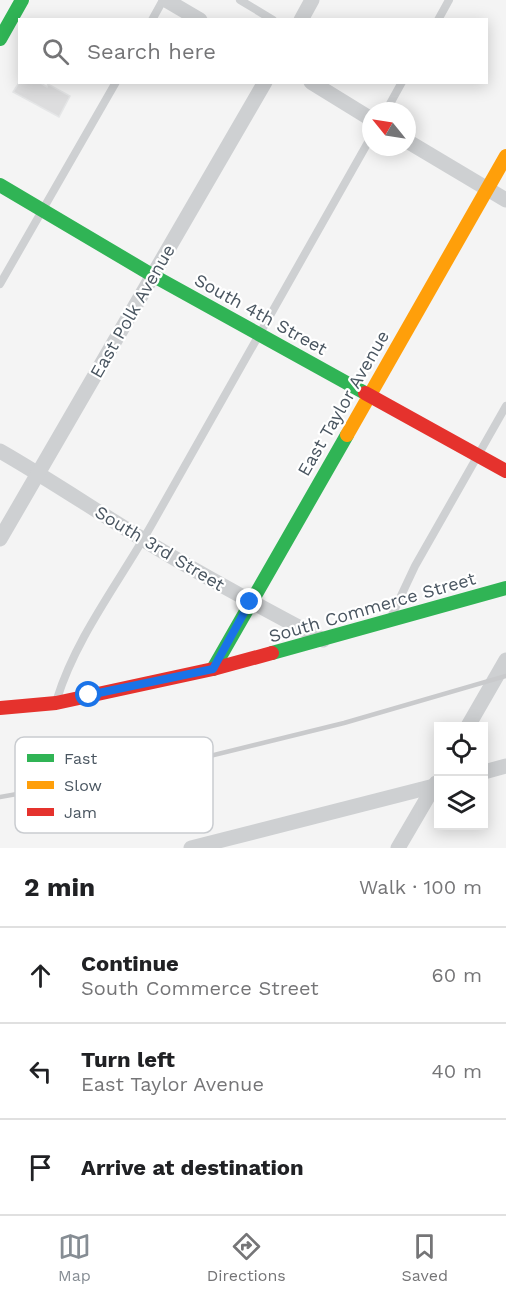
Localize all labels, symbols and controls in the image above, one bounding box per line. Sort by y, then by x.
search box [18,18,488,84]
icon: search [39,35,72,68]
text: Search here [87,39,216,64]
north arrow [362,102,416,156]
street label: East Polk Avenue [85,240,179,382]
street label: South 4th Street [191,269,331,359]
street label: East Taylor Avenue [293,326,393,480]
street label: South 3rd Street [91,501,229,595]
street label: South Commerce Street [266,567,478,647]
route end [236,588,262,614]
route start [75,681,101,707]
map controls [434,722,488,830]
button: locate [434,722,488,776]
legend [15,737,213,833]
text: Fast [64,749,97,768]
text: Slow [64,776,102,795]
button: layers [434,776,488,830]
text: Jam [64,803,97,822]
text: 2 min [24,872,95,902]
text: Walk · 100 m [359,875,482,899]
text: Continue [81,951,179,976]
icon: ahead [24,959,57,992]
text: 60 m [432,963,482,987]
text: South Commerce Street [81,976,319,1000]
text: Turn left [81,1047,175,1072]
icon: left [24,1055,57,1088]
text: 40 m [431,1059,482,1083]
text: East Taylor Avenue [81,1072,264,1096]
icon: arrive [24,1151,57,1184]
text: Arrive at destination [81,1155,304,1180]
tab: Map [58,1230,91,1285]
tab: Directions [207,1230,286,1285]
tab: Saved [402,1230,448,1285]

